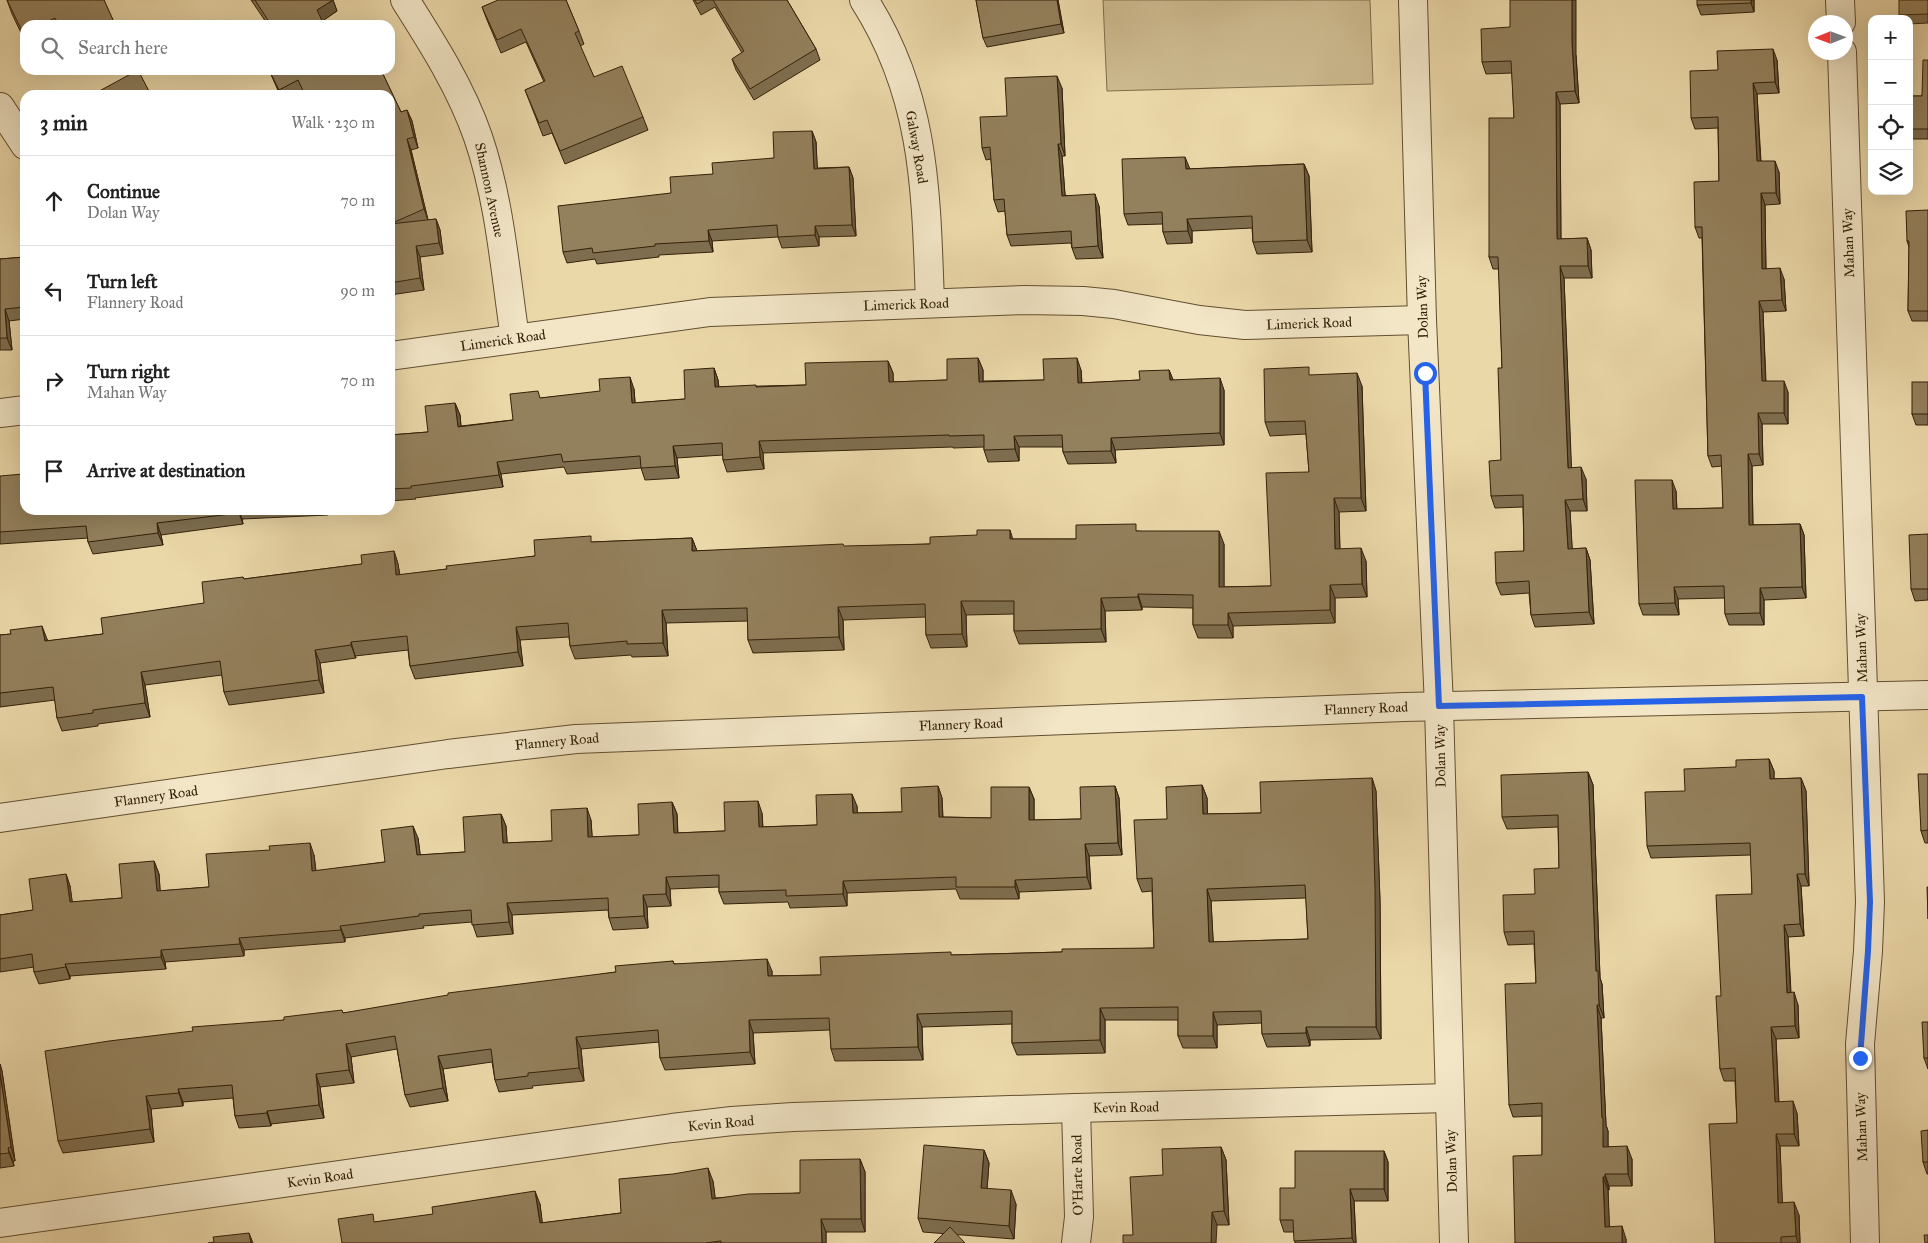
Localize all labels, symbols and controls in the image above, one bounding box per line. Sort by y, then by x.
north arrow [1808,15,1853,60]
map controls [1868,15,1913,195]
button: + [1868,15,1913,60]
search box [20,20,395,75]
icon: search [38,34,66,62]
text: Search here [78,36,168,59]
button: − [1868,60,1913,105]
button: locate [1868,105,1913,150]
street label: Galway Road [902,109,931,185]
text: 3 min [40,110,88,136]
text: Walk · 230 m [291,113,375,132]
street label: Shannon Avenue [471,141,508,239]
button: layers [1868,150,1913,195]
text: Continue [87,180,160,203]
icon: ahead [40,187,68,215]
text: 70 m [340,191,375,210]
text: Dolan Way [87,203,159,222]
street label: Mahan Way [1839,208,1858,278]
text: Turn left [87,270,157,293]
street label: Dolan Way [1413,275,1432,339]
icon: left [40,277,68,305]
text: 90 m [340,281,375,300]
text: Flannery Road [87,293,184,312]
street label: Limerick Road [863,295,949,314]
street label: Limerick Road [1266,314,1352,333]
street label: Limerick Road [459,326,547,355]
text: Turn right [87,360,170,383]
route start [1414,362,1437,385]
icon: right [40,367,68,395]
text: 70 m [340,371,375,390]
text: Mahan Way [87,383,166,402]
icon: arrive [40,457,68,485]
text: Arrive at destination [87,459,245,482]
street label: Mahan Way [1852,613,1871,683]
street label: Flannery Road [1323,699,1409,718]
street label: Flannery Road [918,715,1004,734]
street label: Dolan Way [1431,724,1450,788]
street label: Flannery Road [514,729,600,754]
street label: Flannery Road [113,782,199,811]
route end [1849,1047,1872,1070]
street label: Mahan Way [1852,1092,1871,1162]
street label: Kevin Road [1093,1098,1159,1117]
street label: Kevin Road [687,1112,755,1135]
street label: Dolan Way [1442,1129,1461,1193]
street label: O'Harte Road [1068,1134,1087,1216]
street label: Kevin Road [286,1165,354,1192]

